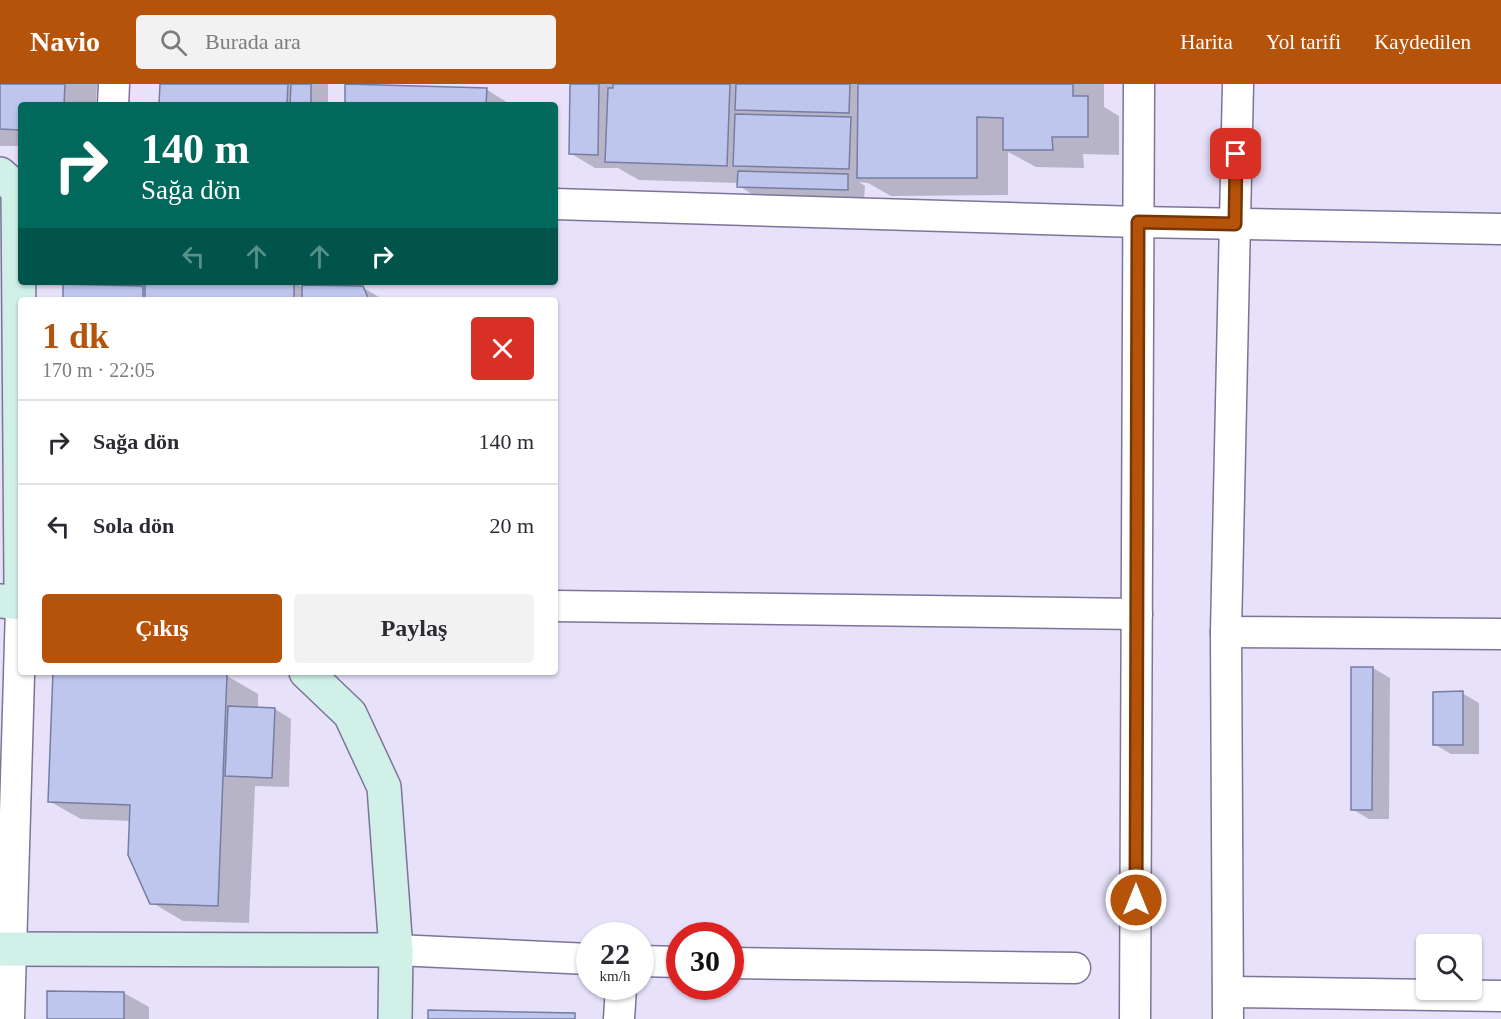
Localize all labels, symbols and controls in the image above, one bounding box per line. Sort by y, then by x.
search box [136,15,556,69]
text: Navio [30,26,100,57]
icon: search [157,26,190,59]
text: Burada ara [205,29,301,54]
text: Harita [1180,30,1233,54]
text: Yol tarifi [1266,30,1341,54]
text: Kaydedilen [1374,30,1471,54]
icon: right [42,126,120,204]
text: 140 m [141,126,250,172]
pin [1210,128,1261,179]
icon: arrive [1219,137,1252,170]
text: Sağa dön [141,175,241,205]
icon: left [177,240,210,273]
icon: ahead [240,240,273,273]
icon: ahead [303,240,336,273]
icon: right [366,240,399,273]
text: 1 dk [42,316,109,356]
button: close [471,317,534,380]
text: 170 m · 22:05 [42,359,155,381]
icon: right [42,426,75,459]
text: Sağa dön [93,429,179,454]
text: 140 m [478,429,534,454]
icon: left [42,510,75,543]
text: Sola dön [93,513,174,538]
text: 20 m [489,513,534,538]
button: Çıkış [42,594,282,663]
button: Paylaş [294,594,534,663]
position arrow [1104,868,1168,932]
speed limit sign: 30 [666,922,744,1000]
map controls [1416,934,1482,1000]
button: search [1416,934,1482,1000]
text: 22 [600,937,630,970]
text: km/h [600,968,630,984]

